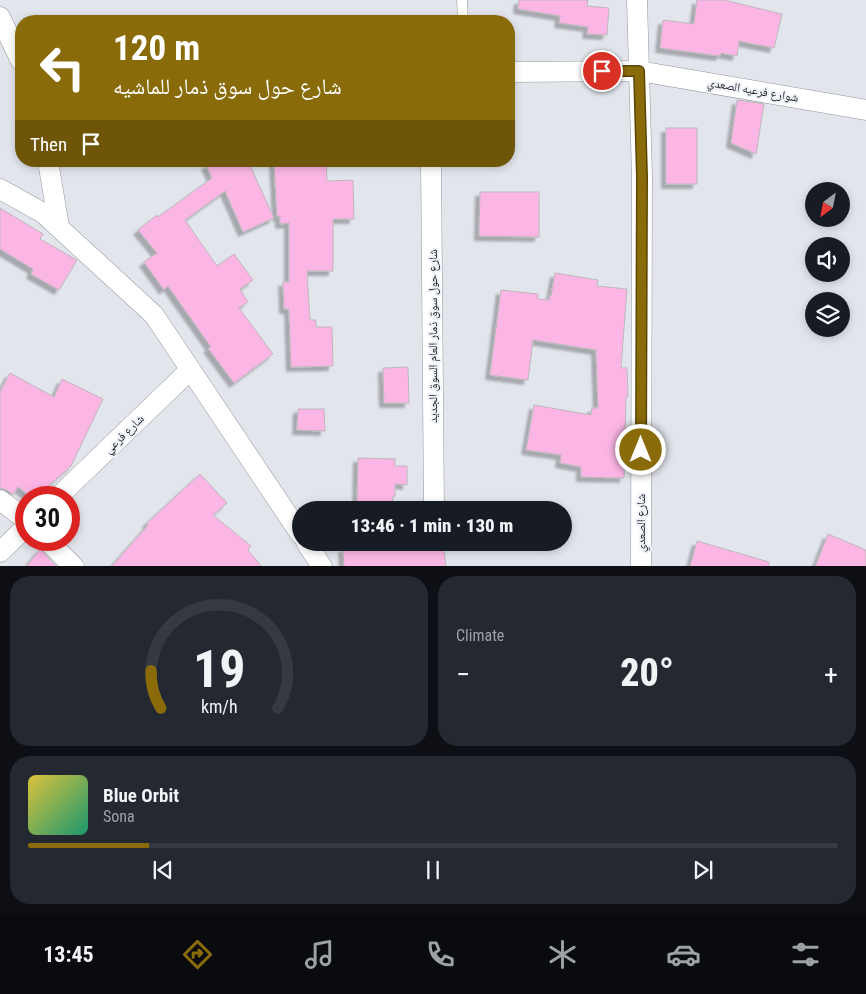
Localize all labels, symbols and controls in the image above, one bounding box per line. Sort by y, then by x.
text: 120 m [113,28,200,69]
icon: left [30,35,95,100]
pin [581,50,623,92]
icon: arrive [588,57,616,85]
text: شارع حول سوق ذمار للماشيه [113,74,342,99]
street label: شوارع فرعيه الصعدي [706,75,800,108]
icon: arrive [77,130,105,158]
text: Then [30,133,67,156]
north arrow [805,182,850,228]
map controls [805,182,850,337]
button: sound [805,237,850,282]
street label: شارع حول سوق ذمار العام السوق الجديد [426,249,441,423]
button: layers [805,292,850,337]
street label: شارع فرعي [101,412,149,459]
position arrow [614,423,666,475]
speed limit sign: 30 [15,486,80,551]
street label: شارع الصعدي [634,494,651,552]
text: 13:46 · 1 min · 130 m [351,514,513,537]
text: Climate [456,626,504,645]
text: 19 [193,639,245,700]
text: 20° [620,651,674,695]
text: − [456,658,470,691]
text: + [824,658,838,691]
text: km/h [201,696,237,717]
text: Blue Orbit [103,784,179,807]
text: Sona [103,807,135,826]
icon: previous [149,856,177,884]
icon: pause [419,856,447,884]
icon: next [689,856,717,884]
icon: directions [180,937,215,972]
icon: music [302,937,337,972]
icon: phone [423,937,458,972]
icon: climate [545,937,580,972]
icon: car [666,937,701,972]
icon: filters [788,937,823,972]
text: 13:45 [43,942,94,967]

